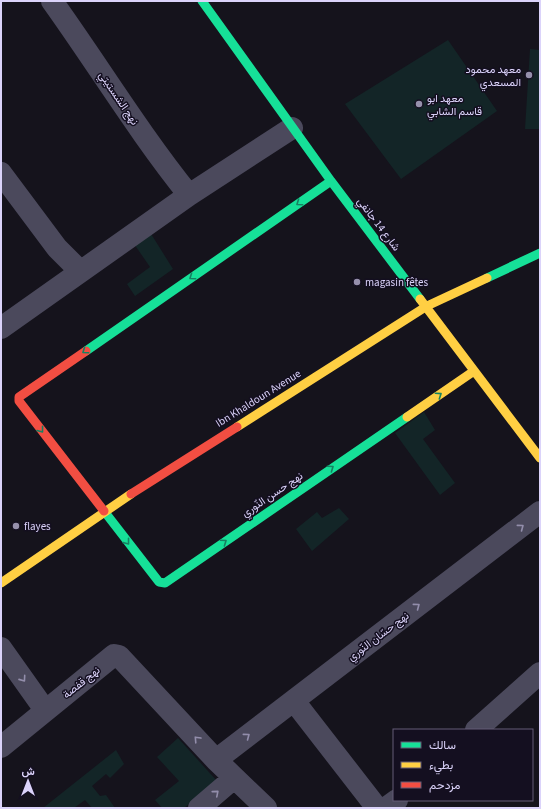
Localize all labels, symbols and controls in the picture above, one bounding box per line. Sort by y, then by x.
place label: معهد محمود المسعدي [465,62,521,92]
street label: نهج الشستيتي [93,69,142,129]
marker: معهد محمود المسعدي [524,70,534,80]
place label: معهد ابو قاسم الشابي [427,91,482,121]
marker: معهد ابو قاسم الشابي [414,99,424,109]
street label: شارع 14 جانفي [352,194,404,256]
one-way arrow [296,198,303,205]
one-way arrow [189,272,196,280]
place label: magasin fêtes [365,275,429,290]
marker: magasin fêtes [352,277,362,287]
one-way arrow [82,346,89,354]
street label: Ibn Khaldoun Avenue [213,366,304,431]
one-way arrow [435,392,442,400]
one-way arrow [36,426,44,433]
one-way arrow [327,465,334,473]
street label: نهج حسن النّوري [239,468,307,522]
place label: flayes [24,519,51,534]
marker: flayes [11,521,21,531]
one-way arrow [516,525,523,532]
one-way arrow [123,538,130,545]
one-way arrow [220,539,227,547]
one-way arrow [413,604,420,611]
street label: نهج حسّان النّوري [344,608,413,666]
street label: نهج قفصة [59,663,103,702]
one-way arrow [18,675,26,682]
legend [393,729,533,801]
one-way arrow [243,734,250,741]
one-way arrow [194,736,202,744]
text: سالك [429,737,456,754]
text: بطيء [429,757,453,775]
north arrow [8,761,48,801]
text: ش [21,764,35,779]
text: مزدحم [429,777,460,794]
one-way arrow [212,790,219,797]

